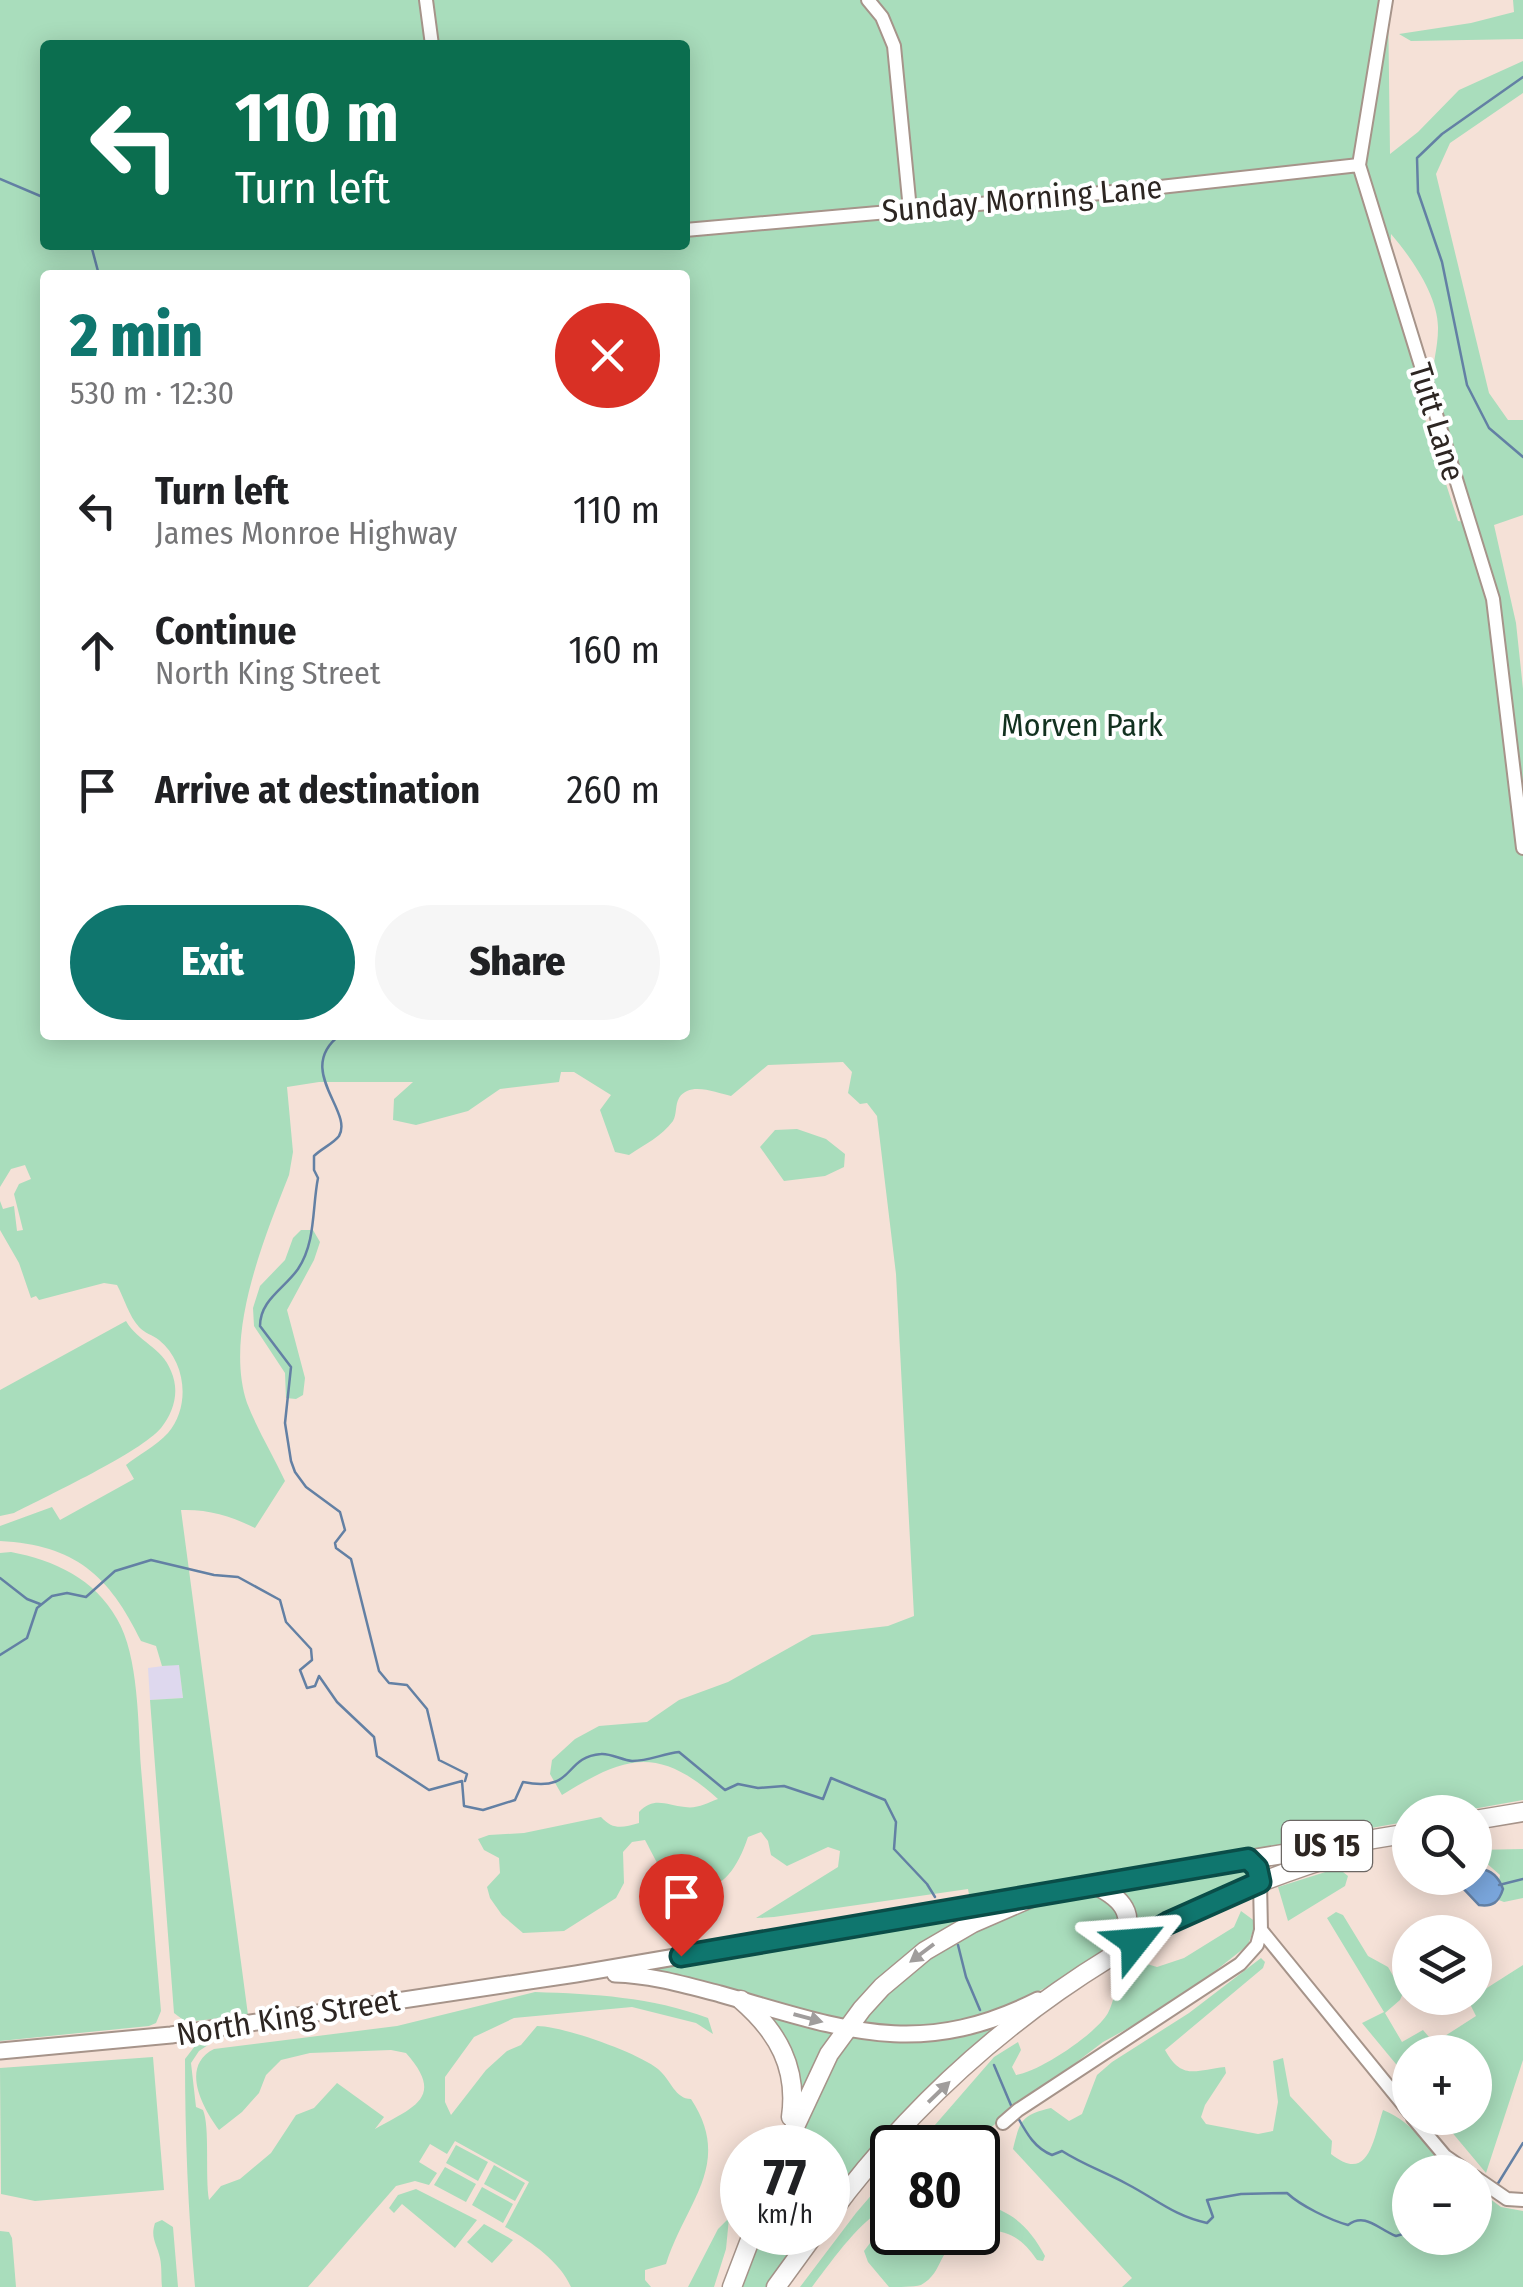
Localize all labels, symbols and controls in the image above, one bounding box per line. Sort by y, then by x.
text: 110 m [235,76,399,160]
icon: left [70,80,200,210]
text: Turn left [235,161,390,215]
street label: Sunday Morning Lane [880,168,1164,230]
text: 2 min [70,300,203,372]
button: close [555,303,660,408]
street label: Tutt Lane [1401,359,1473,485]
text: 530 m · 12:30 [70,374,234,412]
text: Turn left [155,468,289,514]
icon: left [70,483,125,538]
text: 110 m [573,487,660,533]
text: James Monroe Highway [155,514,457,552]
text: Continue [155,608,296,654]
icon: ahead [70,623,125,678]
text: 160 m [568,627,660,673]
text: North King Street [155,654,380,692]
park label: Morven Park [1001,706,1163,744]
icon: arrive [70,763,125,818]
text: Arrive at destination [155,767,480,813]
text: 260 m [566,767,660,813]
button: Exit [70,905,355,1020]
button: Share [375,905,660,1020]
map controls [1392,1795,1492,2255]
button: search [1392,1795,1492,1895]
road number: US 15 [1282,1821,1372,1871]
pin [639,1854,724,1957]
icon: arrive [654,1869,709,1924]
position arrow [1083,1890,1187,1994]
button: layers [1392,1915,1492,2015]
one-way arrow [909,1943,935,1963]
street label: North King Street [174,1981,403,2053]
one-way arrow [793,2011,823,2026]
button: + [1392,2035,1492,2135]
one-way arrow [926,2081,950,2104]
speed limit sign: 80 [870,2125,1000,2255]
text: 77 [764,2148,806,2208]
button: − [1392,2155,1492,2255]
text: km/h [757,2200,813,2230]

